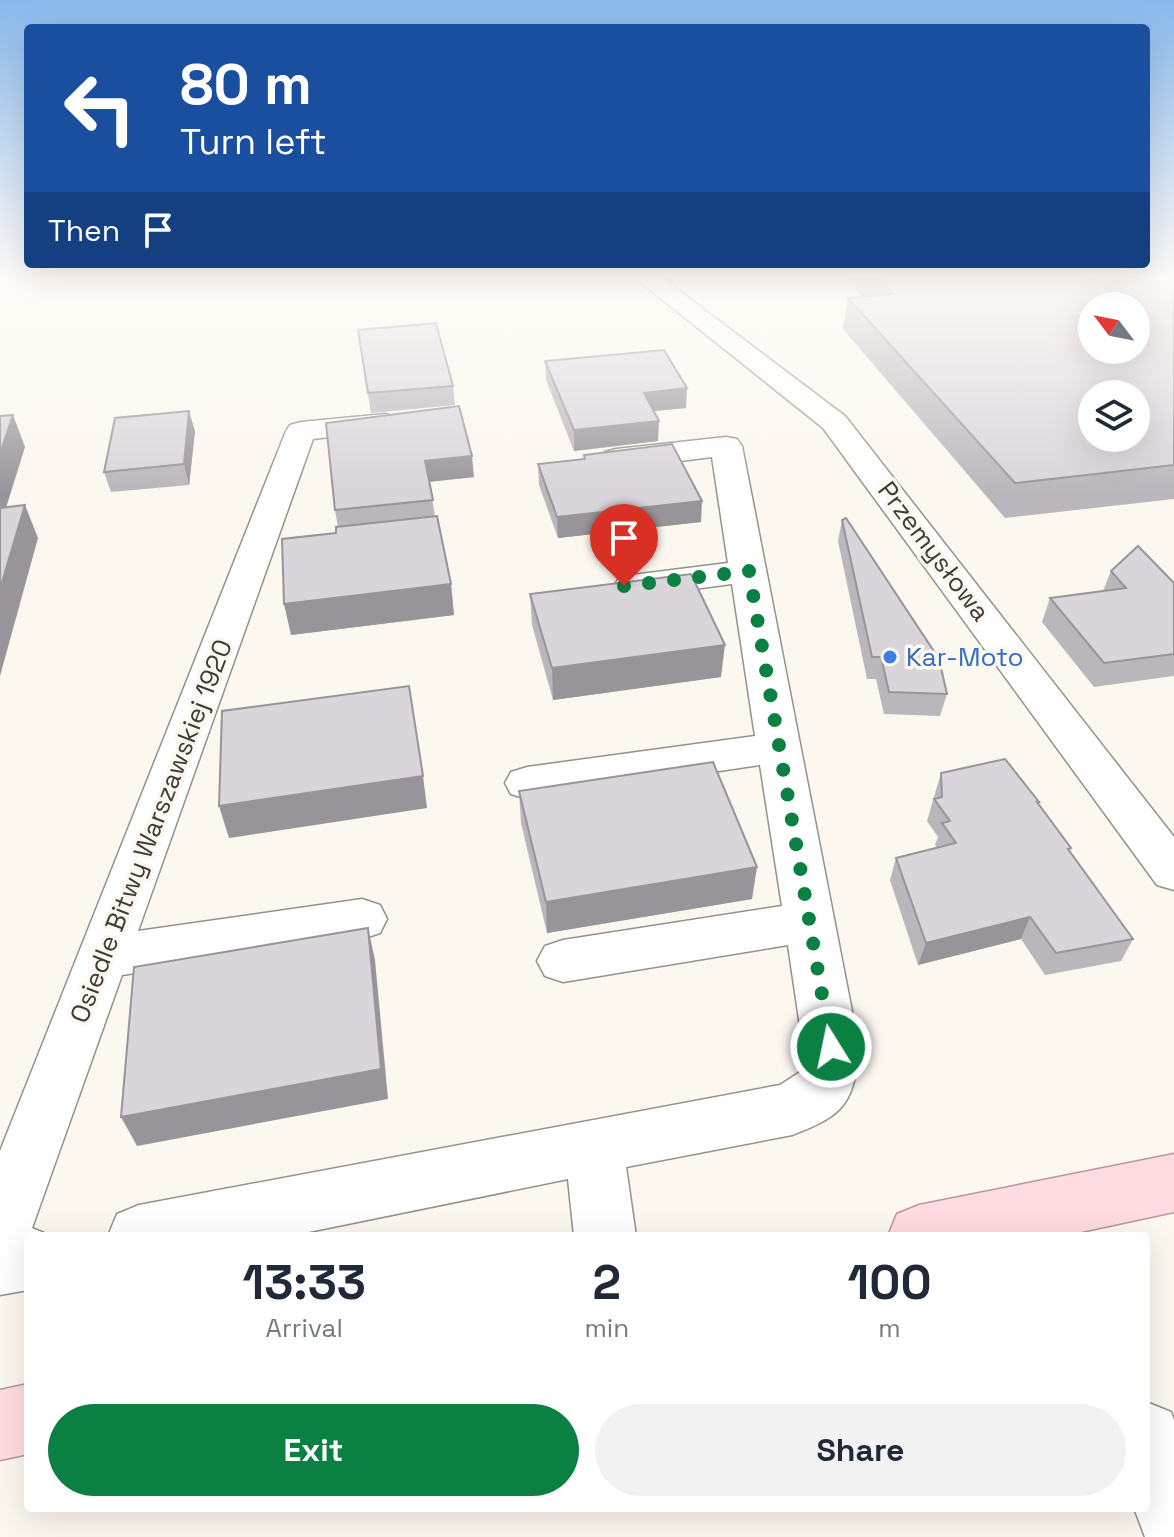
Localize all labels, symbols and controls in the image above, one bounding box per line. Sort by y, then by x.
text: 80 m [180,49,312,120]
icon: left [48,56,152,160]
text: Turn left [180,119,327,165]
icon: arrive [136,208,180,252]
text: Then [48,211,120,250]
north arrow [1078,292,1150,364]
map controls [1078,292,1150,452]
button: layers [1078,380,1150,452]
street label: Przemysłowa [870,474,998,628]
pin [590,504,658,586]
icon: arrive [602,516,646,560]
street label: Osiedle Bitwy Warszawskiej 1920 [62,634,240,1028]
place label: Kar-Moto [906,640,1024,674]
marker: Kar-Moto [881,648,899,666]
position arrow [789,1005,873,1089]
text: 13:33 [242,1252,366,1313]
text: 2 [593,1252,621,1313]
text: 100 [848,1252,932,1313]
text: Arrival [266,1311,343,1345]
text: min [584,1311,629,1345]
text: m [878,1311,901,1345]
button: Exit [48,1404,579,1496]
button: Share [595,1404,1126,1496]

